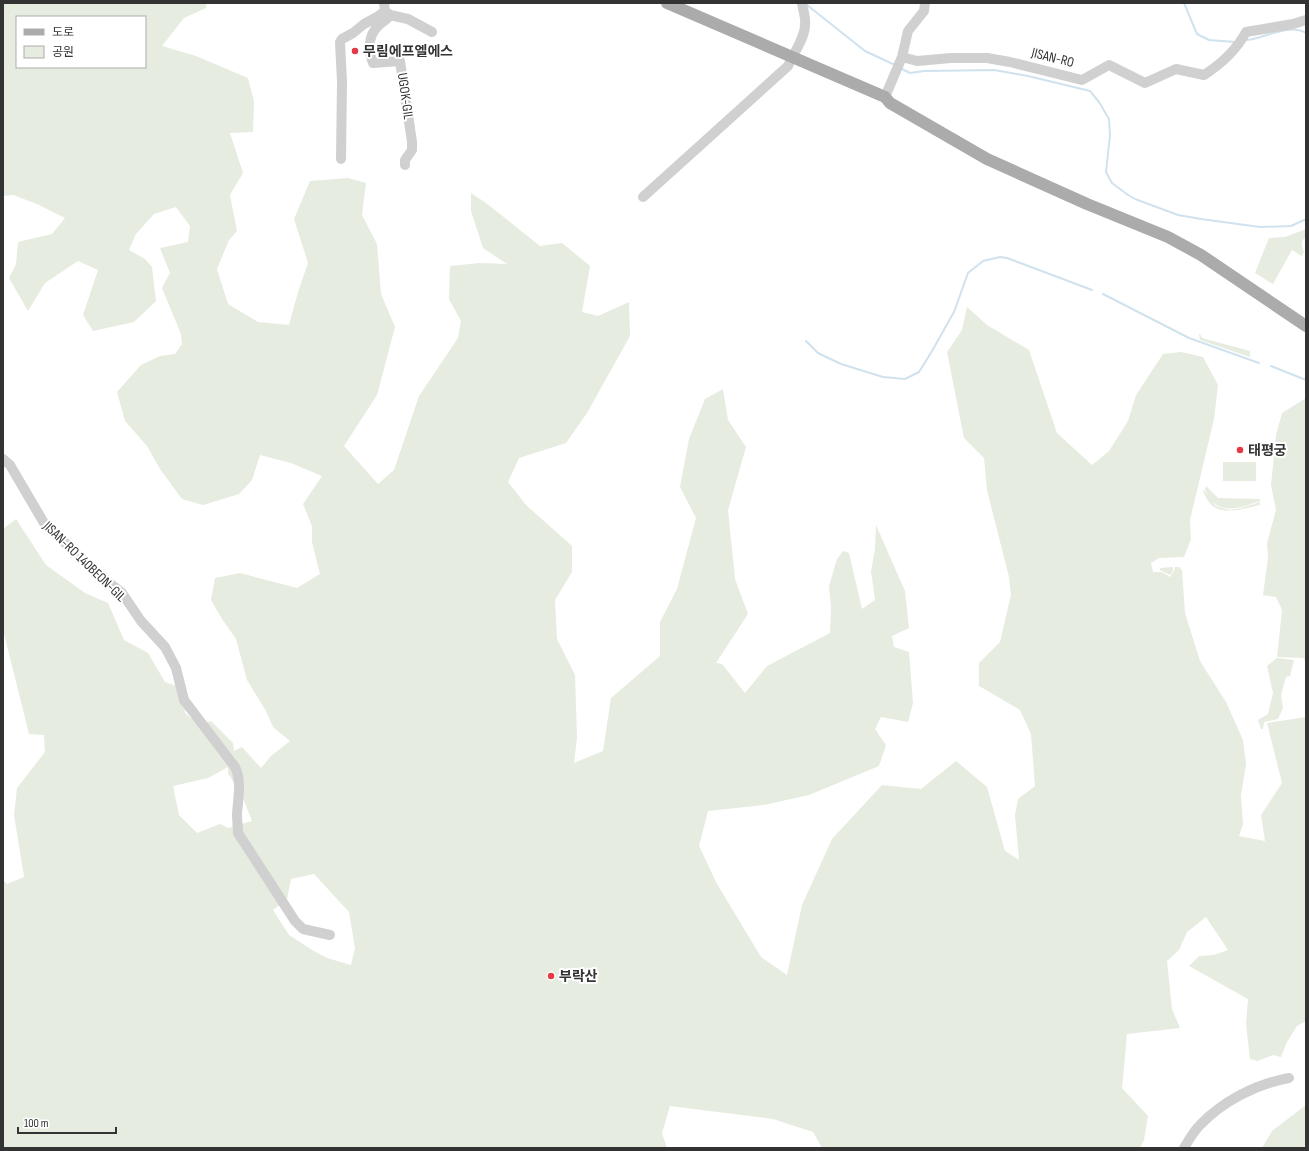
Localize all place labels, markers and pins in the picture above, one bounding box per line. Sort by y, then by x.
place label: 무림에프엘에스 [363,43,453,60]
marker: 무림에프엘에스 [350,46,360,56]
place label: 태평궁 [1248,442,1287,459]
marker: 태평궁 [1235,445,1245,455]
place label: 부락산 [559,968,598,985]
marker: 부락산 [546,971,556,981]

